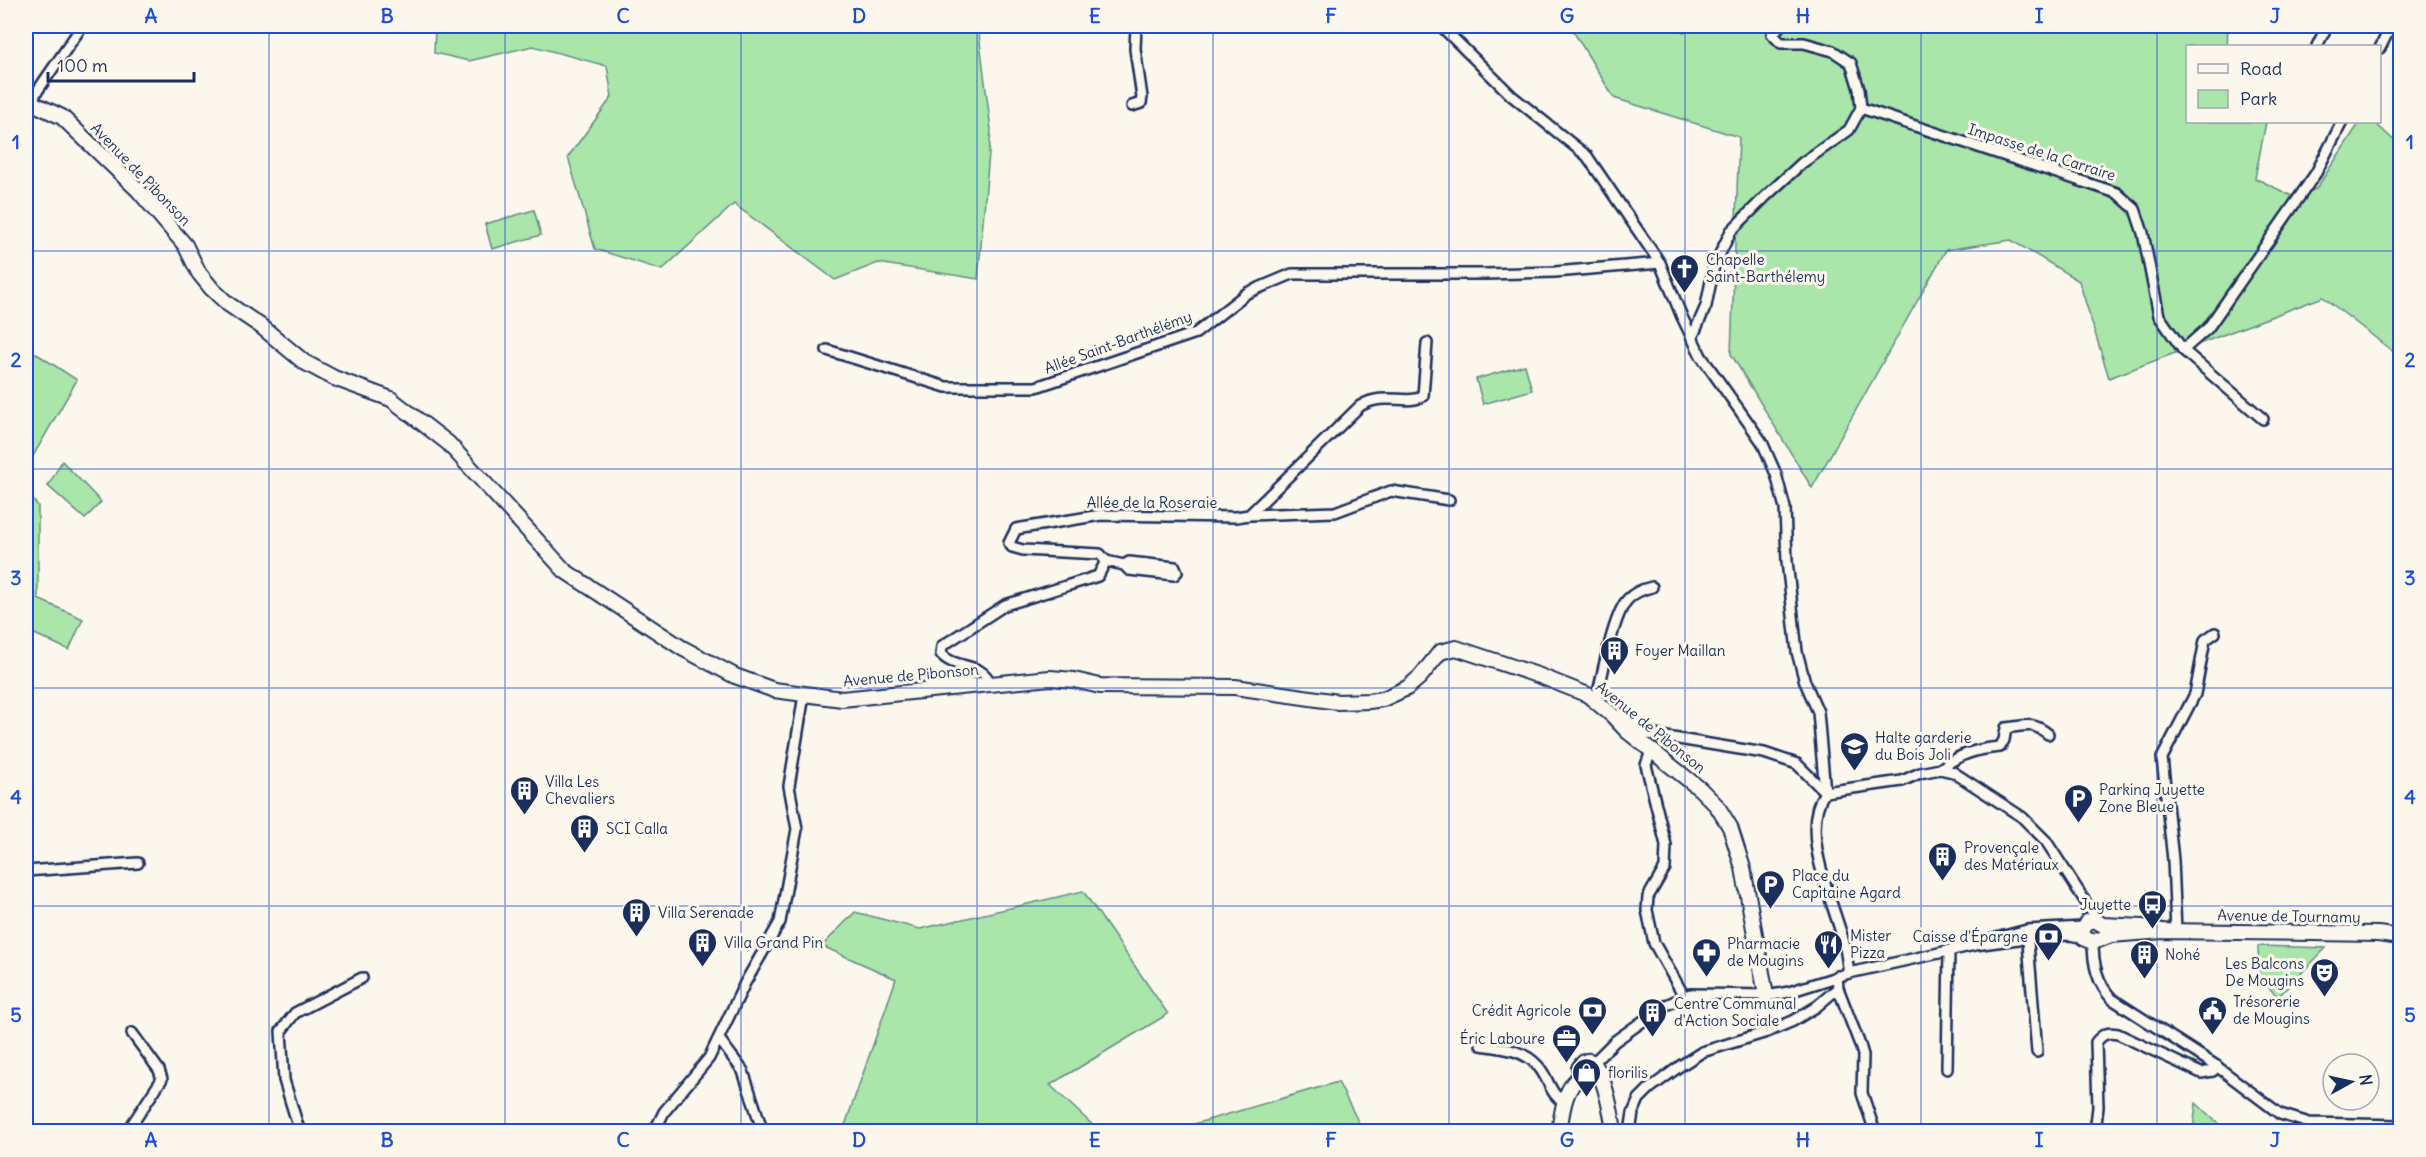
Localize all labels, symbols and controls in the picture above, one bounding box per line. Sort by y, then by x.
text: A [145,3,158,28]
text: B [380,3,394,28]
text: C [616,3,630,28]
text: D [852,3,866,28]
text: E [1089,3,1101,28]
text: F [1325,3,1337,28]
text: G [1560,3,1574,28]
text: H [1796,3,1810,28]
text: I [2035,3,2044,28]
text: J [2270,3,2281,28]
scale bar [48,45,194,83]
legend [2186,45,2381,123]
text: 100 m [57,54,108,77]
text: Road [2240,57,2283,80]
text: Park [2240,87,2277,110]
street label: Avenue de Pibonson [87,118,195,230]
street label: Impasse de la Carraire [1966,119,2118,185]
text: 1 [12,129,20,154]
text: 1 [2406,129,2414,154]
place label: Chapelle Saint-Barthélemy [1706,250,1825,286]
church icon: Chapelle Saint-Barthélemy [1669,252,1701,294]
street label: Allée Saint-Barthélémy [1042,306,1194,378]
text: 2 [11,347,22,372]
text: 2 [2405,347,2416,372]
street label: Allée de la Roseraie [1087,493,1217,512]
text: 3 [10,565,22,590]
text: 3 [2404,565,2416,590]
building icon: Foyer Maillan [1598,634,1630,676]
place label: Foyer Maillan [1635,641,1726,660]
street label: Avenue de Pibonson [842,660,980,690]
street label: Avenue de Pibonson [1592,677,1710,777]
place label: Halte garderie du Bois Joli [1875,728,1972,764]
school or university icon: Halte garderie du Bois Joli [1838,730,1870,772]
place label: Villa Les Chevaliers [545,772,615,808]
building icon: Villa Les Chevaliers [508,774,540,816]
place label: Parking Juyette Zone Bleue [2099,780,2205,816]
parking icon: Parking Juyette Zone Bleue [2062,782,2094,824]
text: 4 [10,784,22,809]
text: 4 [2404,784,2416,809]
building icon: SCI Calla [569,812,601,854]
place label: SCI Calla [606,819,668,838]
place label: Provençale des Matériaux [1964,838,2060,874]
building icon: Provençale des Matériaux [1927,840,1959,882]
place label: Place du Capitaine Agard [1792,866,1901,902]
parking icon: Place du Capitaine Agard [1755,868,1787,910]
bus stop icon: Juyette [2136,888,2168,930]
place label: Juyette [2080,895,2131,914]
building icon: Villa Serenade [621,896,653,938]
place label: Villa Serenade [658,903,754,922]
street label: Avenue de Tournamy [2217,905,2361,927]
bank icon: Caisse d'Épargne [2033,920,2065,962]
building icon: Villa Grand Pin [687,926,719,968]
place label: Mister Pizza [1850,926,1891,962]
place label: Caisse d'Épargne [1912,927,2028,946]
restaurant icon: Mister Pizza [1813,928,1845,970]
place label: Villa Grand Pin [724,933,823,952]
place label: Pharmacie de Mougins [1727,934,1804,970]
pharmacy icon: Pharmacie de Mougins [1690,936,1722,978]
building icon: Nohé [2128,938,2160,980]
place label: Nohé [2165,945,2200,964]
place label: Les Balcons De Mougins [2225,954,2304,990]
theatre icon: Les Balcons De Mougins [2309,956,2341,998]
place label: Trésorerie de Mougins [2233,992,2310,1028]
bank icon: Crédit Agricole [1576,994,1608,1036]
place label: Centre Communal d'Action Sociale [1674,994,1796,1030]
public building icon: Trésorerie de Mougins [2196,994,2228,1036]
building icon: Centre Communal d'Action Sociale [1637,996,1669,1038]
place label: Crédit Agricole [1472,1001,1571,1020]
text: 5 [10,1002,22,1027]
text: 5 [2404,1002,2416,1027]
office icon: Éric Laboure [1550,1022,1582,1064]
place label: Éric Laboure [1460,1029,1545,1048]
north arrow [2321,1052,2381,1112]
shop icon: florilis [1571,1056,1603,1098]
place label: florilis [1608,1063,1648,1082]
text: N [2355,1073,2377,1087]
text: A [145,1127,158,1152]
text: B [380,1127,394,1152]
text: C [616,1127,630,1152]
text: D [852,1127,866,1152]
text: E [1089,1127,1101,1152]
text: F [1325,1127,1337,1152]
text: G [1560,1127,1574,1152]
text: H [1796,1127,1810,1152]
text: I [2035,1127,2044,1152]
text: J [2270,1127,2281,1152]

